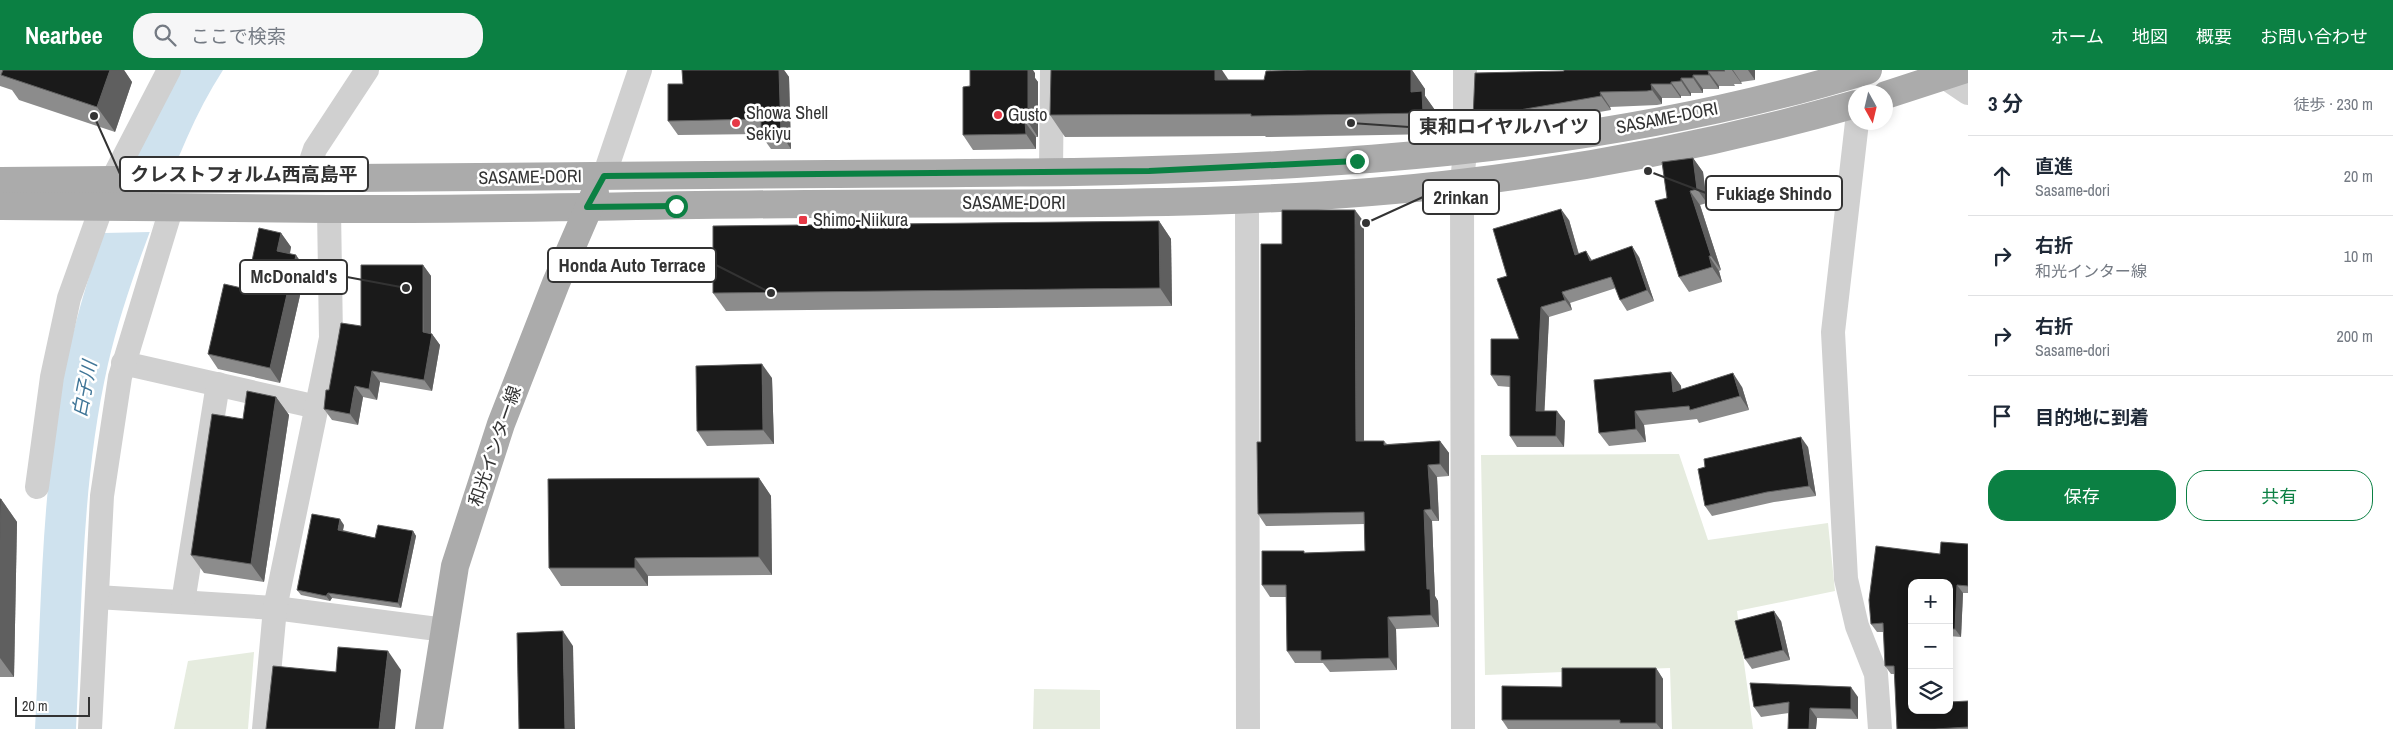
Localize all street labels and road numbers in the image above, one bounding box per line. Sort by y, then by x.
street label: SASAME-DORI [1614,95,1720,140]
street label: SASAME-DORI [478,163,582,190]
street label: SASAME-DORI [962,190,1066,215]
street label: 和光インター線 [462,382,527,509]

